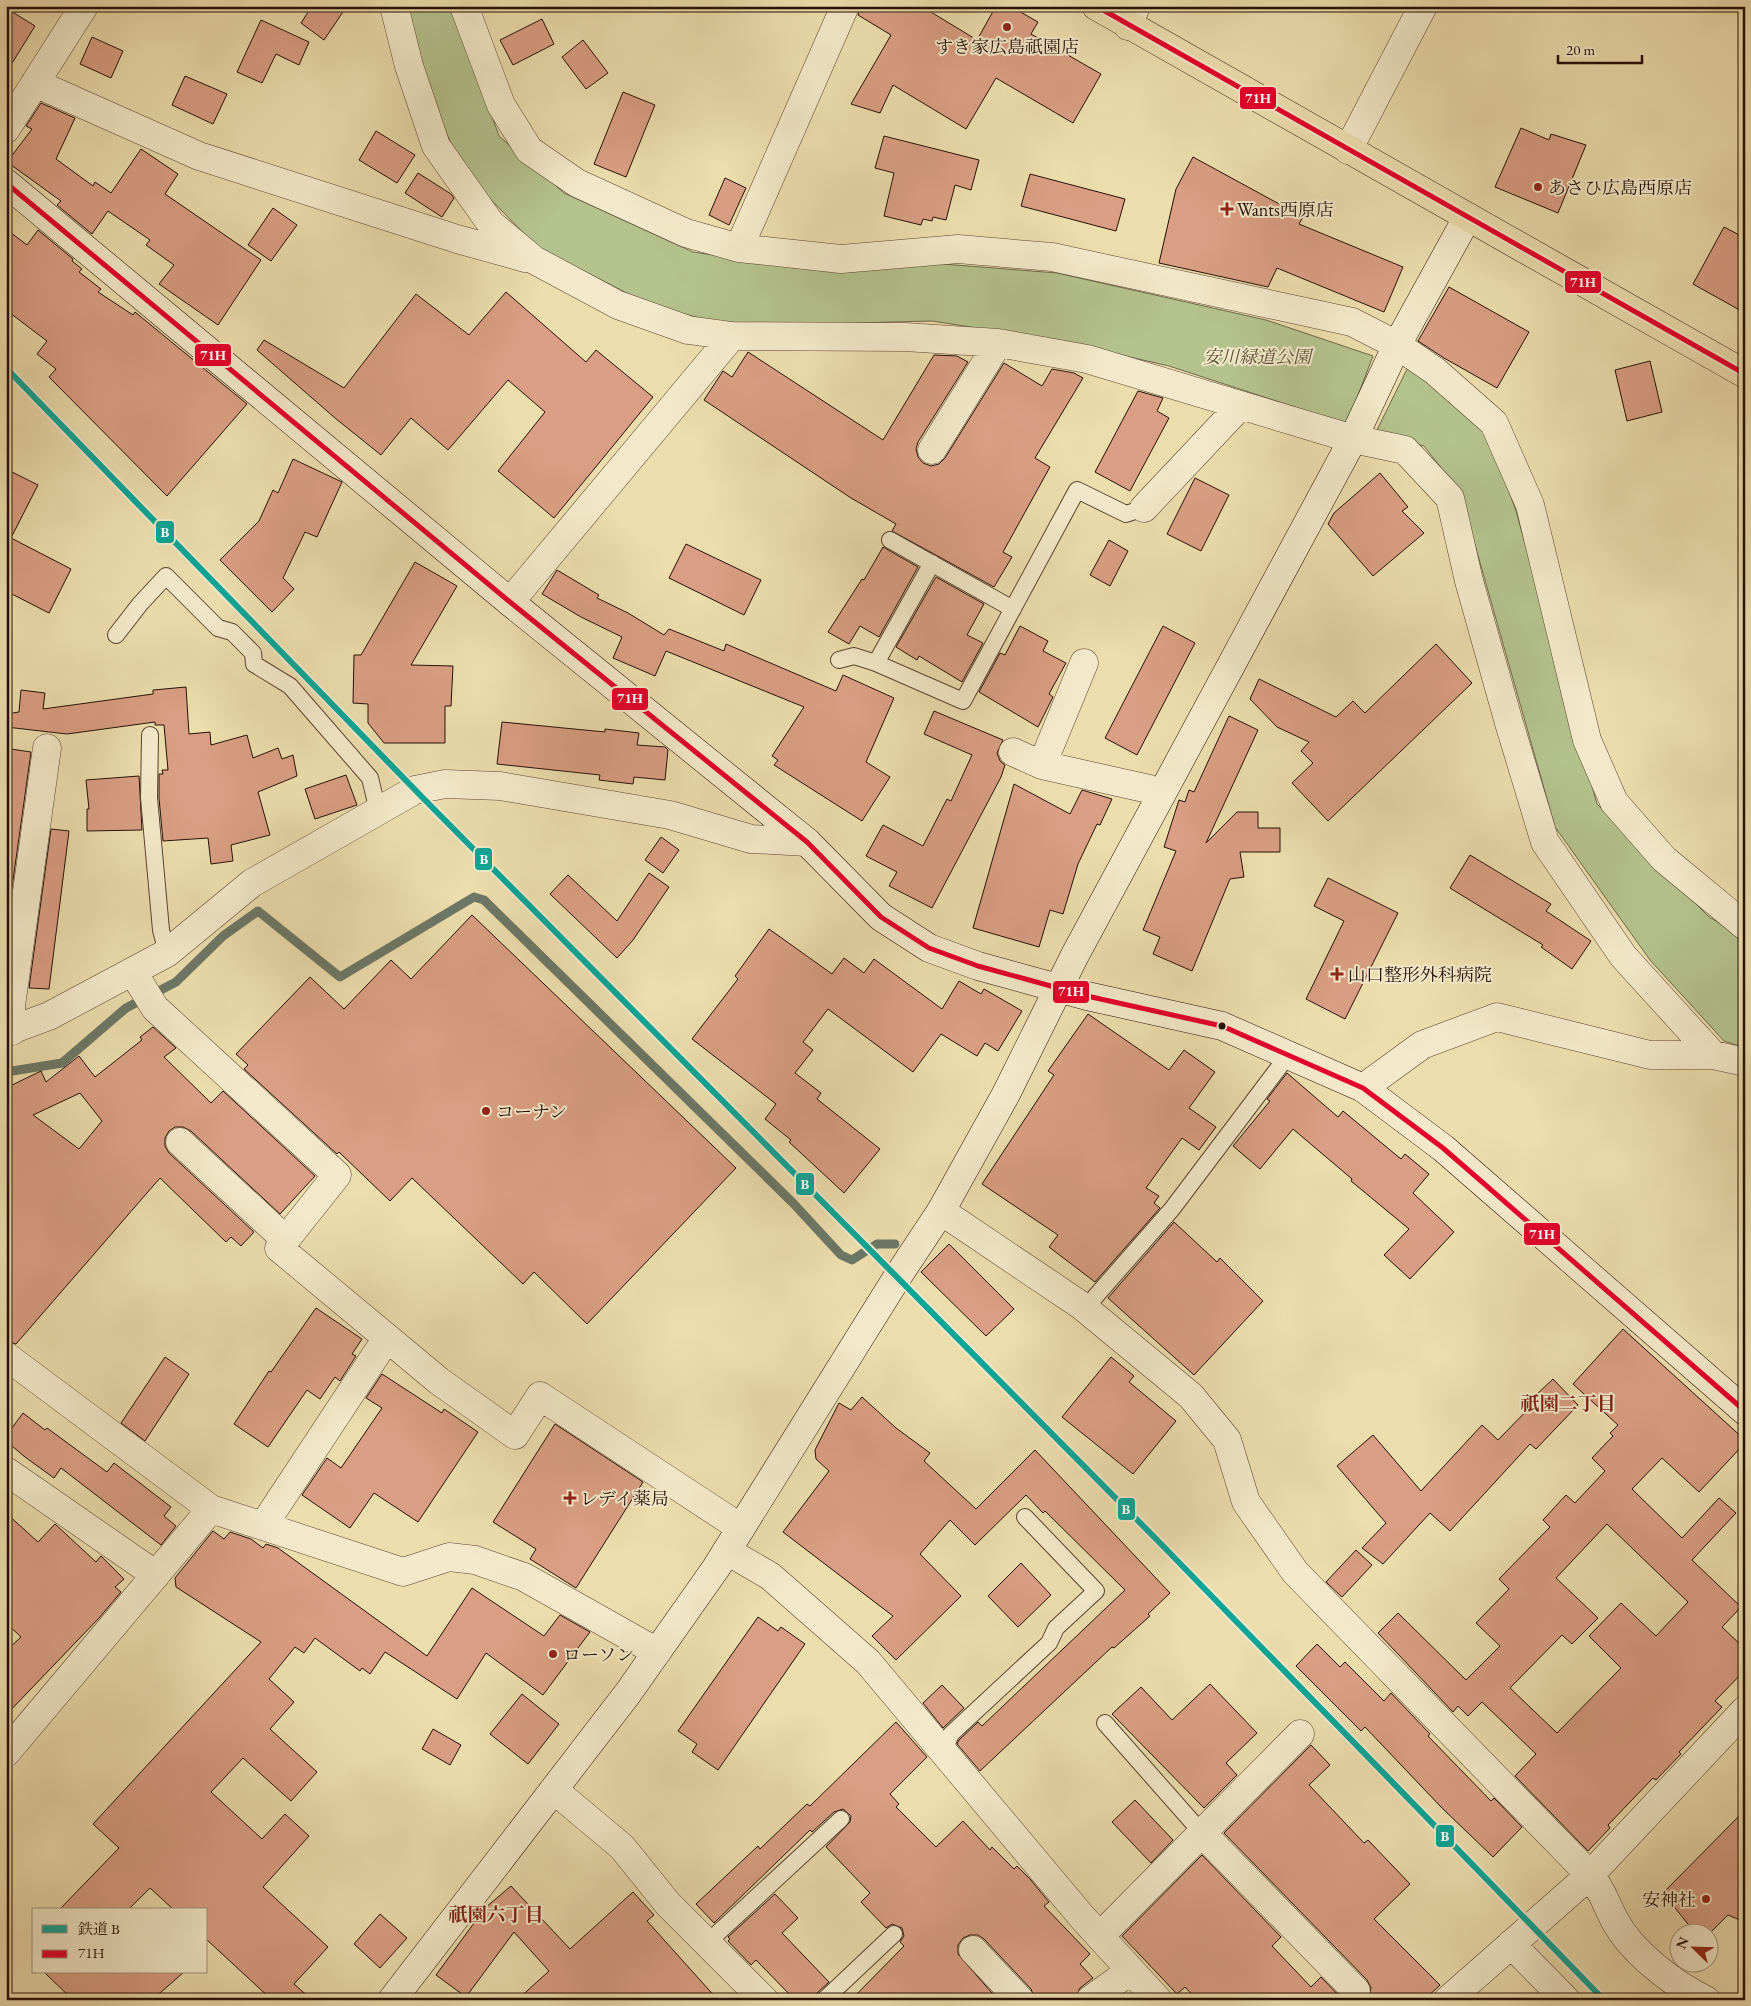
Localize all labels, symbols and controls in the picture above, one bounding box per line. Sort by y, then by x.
marker: すき家広島祇園店 [1001,21,1013,33]
scale bar [1558,32,1642,64]
place label: すき家広島祇園店 [935,35,1079,58]
text: 20 m [1566,40,1595,59]
line badge: 71H [1239,86,1277,110]
text: 71H [1245,89,1271,107]
place label: あさひ広島西原店 [1548,176,1692,199]
marker: あさひ広島西原店 [1532,181,1544,193]
place label: Wants西原店 [1237,198,1334,221]
marker: Wants西原店 [1221,203,1233,215]
line badge: 71H [1564,270,1602,294]
text: 71H [1570,273,1596,291]
line badge: 71H [194,343,232,367]
park label: 安川緑道公園 [1203,345,1314,368]
text: 71H [200,346,226,364]
line badge: B [155,520,175,544]
text: B [161,523,170,541]
line badge: 71H [611,687,649,711]
text: 71H [617,689,643,707]
line badge: B [474,847,493,871]
text: B [480,850,489,868]
place label: 山口整形外科病院 [1348,963,1492,986]
marker: 山口整形外科病院 [1330,967,1344,981]
line badge: 71H [1052,980,1090,1004]
text: 71H [1058,982,1084,1000]
unlabelled marker [1217,1021,1227,1031]
place label: コーナン [496,1100,567,1123]
marker: コーナン [480,1105,492,1117]
line badge: B [795,1172,815,1196]
text: B [801,1175,810,1193]
line badge: 71H [1523,1222,1561,1246]
text: 71H [1529,1225,1555,1243]
district label: 祇園二丁目 [1520,1391,1616,1416]
place label: レデイ薬局 [580,1487,669,1510]
marker: レデイ薬局 [564,1492,576,1504]
line badge: B [1117,1497,1136,1521]
text: B [1122,1500,1131,1518]
place label: ローソン [563,1643,634,1666]
marker: ローソン [547,1648,559,1660]
line badge: B [1435,1824,1455,1848]
text: B [1441,1827,1450,1845]
place label: 安神社 [1642,1888,1696,1911]
marker: 安神社 [1700,1893,1712,1905]
district label: 祇園六丁目 [448,1902,544,1927]
legend [32,1908,208,1974]
text: 鉄道 B [78,1919,120,1938]
north arrow [1668,1924,1718,1974]
text: N [1672,1934,1693,1952]
text: 71H [78,1943,105,1962]

